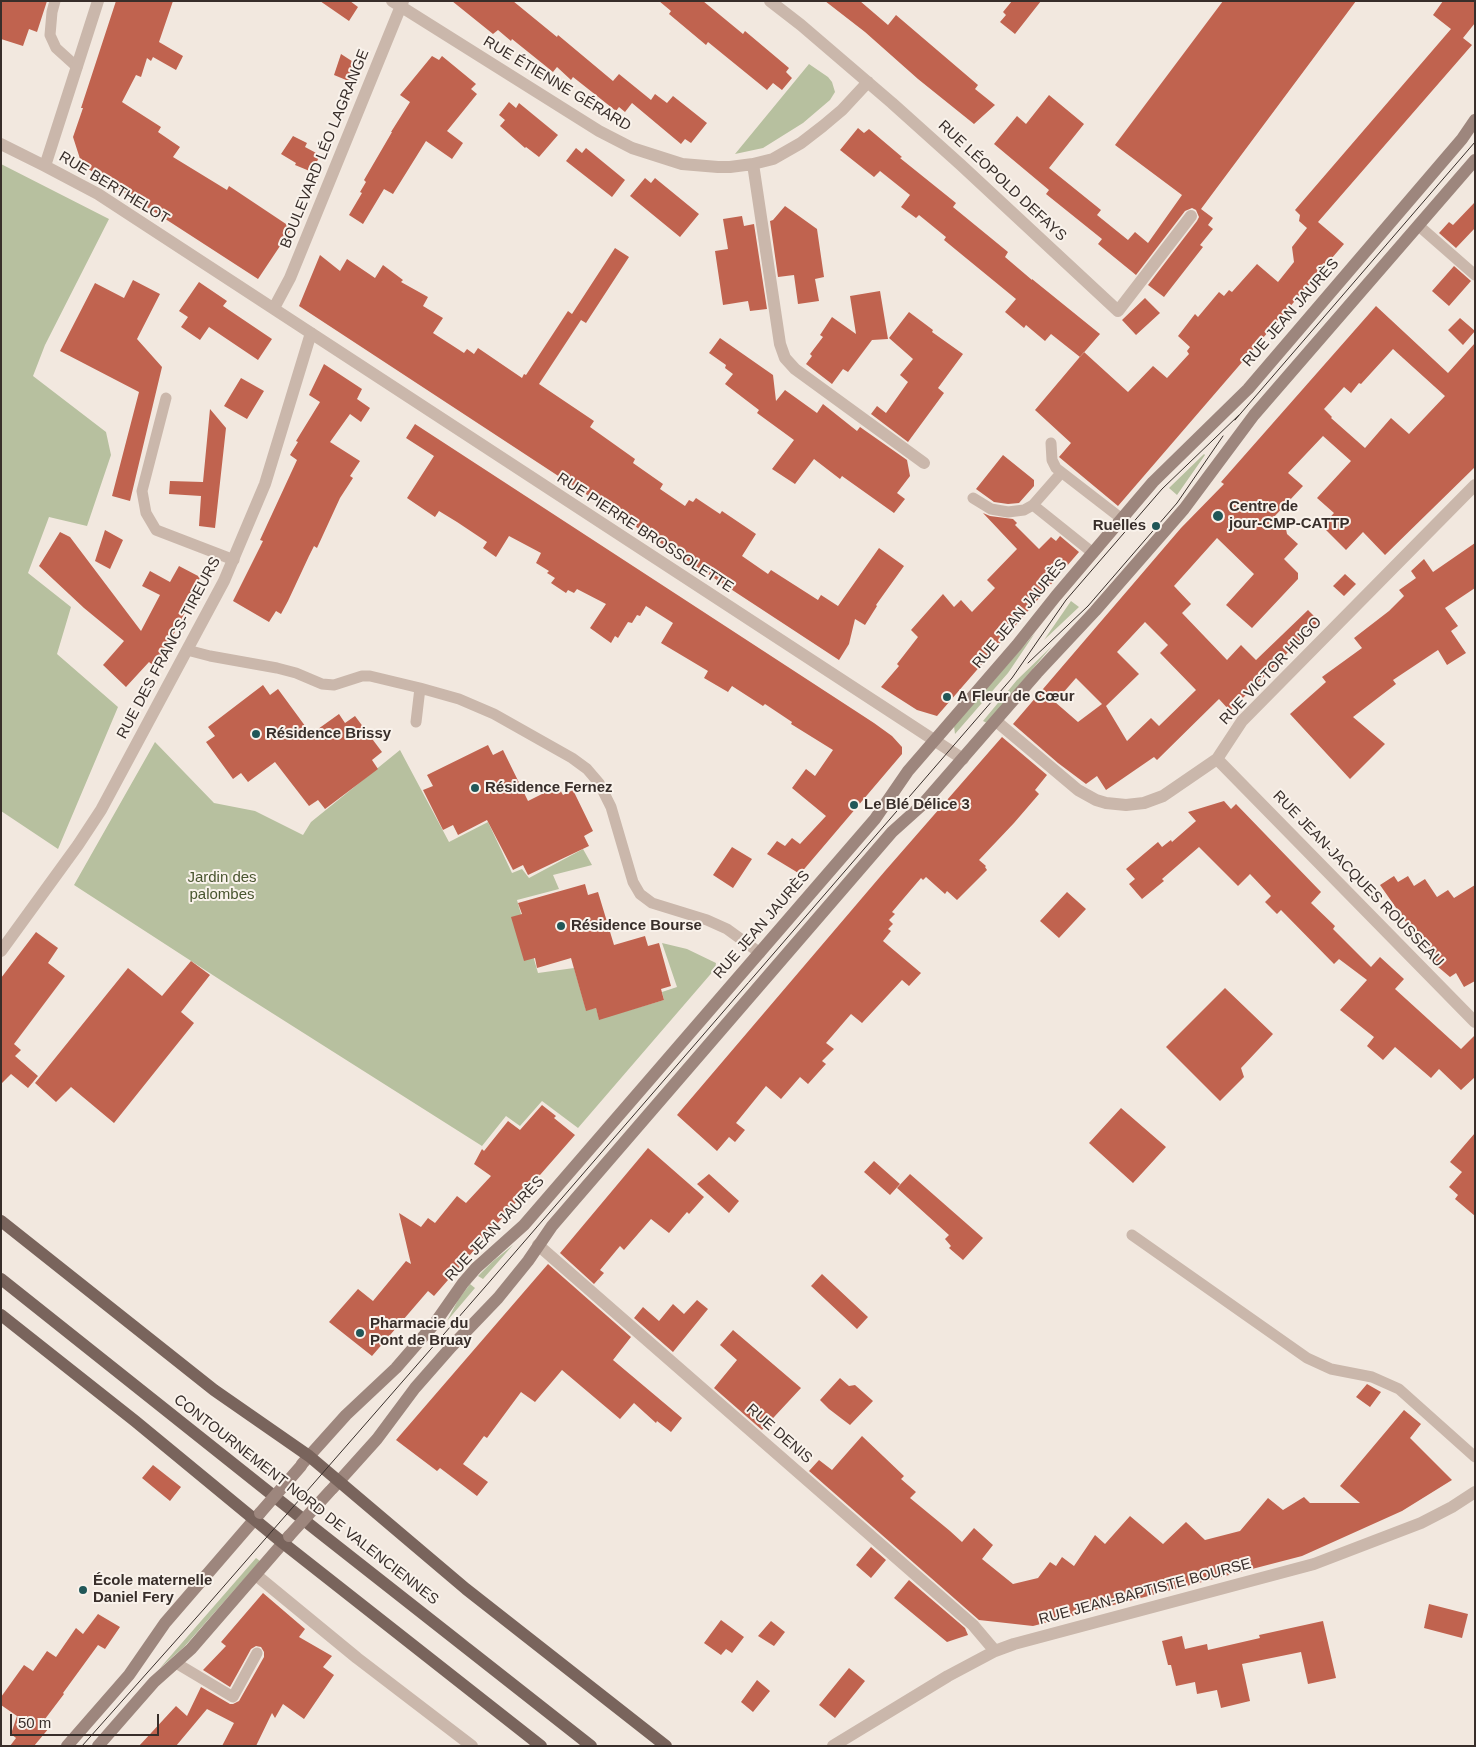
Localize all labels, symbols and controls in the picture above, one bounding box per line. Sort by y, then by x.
street label: RUE ÉTIENNE GÉRARD [480,33,634,135]
street label: BOULEVARD LÉO LAGRANGE [277,47,373,251]
street label: RUE LÉOPOLD DEFAYS [934,117,1070,245]
street label: RUE BERTHELOT [56,148,172,228]
street label: RUE JEAN JAURÈS [1239,255,1343,371]
street label: RUE PIERRE BROSSOLETTE [553,469,737,597]
place label: Centre de jour-CMP-CATTP [1229,498,1350,533]
marker: Centre de jour-CMP-CATTP [1211,509,1225,523]
place label: Ruelles [1093,517,1146,535]
marker: Ruelles [1150,520,1162,532]
street label: RUE DES FRANCS-TIREURS [113,554,225,742]
street label: RUE JEAN JAURÈS [969,556,1071,672]
street label: RUE VICTOR HUGO [1216,613,1326,729]
place label: A Fleur de Cœur [957,688,1075,706]
marker: A Fleur de Cœur [941,691,953,703]
place label: Résidence Brissy [266,725,391,743]
marker: Résidence Brissy [250,728,262,740]
place label: Résidence Fernez [485,779,613,797]
marker: Résidence Fernez [469,782,481,794]
street label: RUE JEAN-JACQUES ROUSSEAU [1269,787,1447,971]
place label: Le Blé Délice 3 [864,796,970,814]
marker: Le Blé Délice 3 [848,799,860,811]
street label: RUE JEAN JAURÈS [710,867,814,983]
park label: Jardin des palombes [187,869,257,904]
place label: Résidence Bourse [571,917,702,935]
marker: Résidence Bourse [555,920,567,932]
street label: RUE JEAN JAURÈS [442,1173,548,1285]
place label: Pharmacie du Pont de Bruay [370,1315,472,1350]
marker: Pharmacie du Pont de Bruay [354,1327,366,1339]
street label: CONTOURNEMENT NORD DE VALENCIENNES [170,1391,442,1609]
street label: RUE DENIS [742,1400,816,1468]
street label: RUE JEAN-BAPTISTE BOURSE [1037,1555,1253,1629]
place label: École maternelle Daniel Fery [93,1572,212,1607]
marker: École maternelle Daniel Fery [77,1584,89,1596]
scale bar [12,1704,161,1736]
text: 50 m [18,1714,51,1731]

